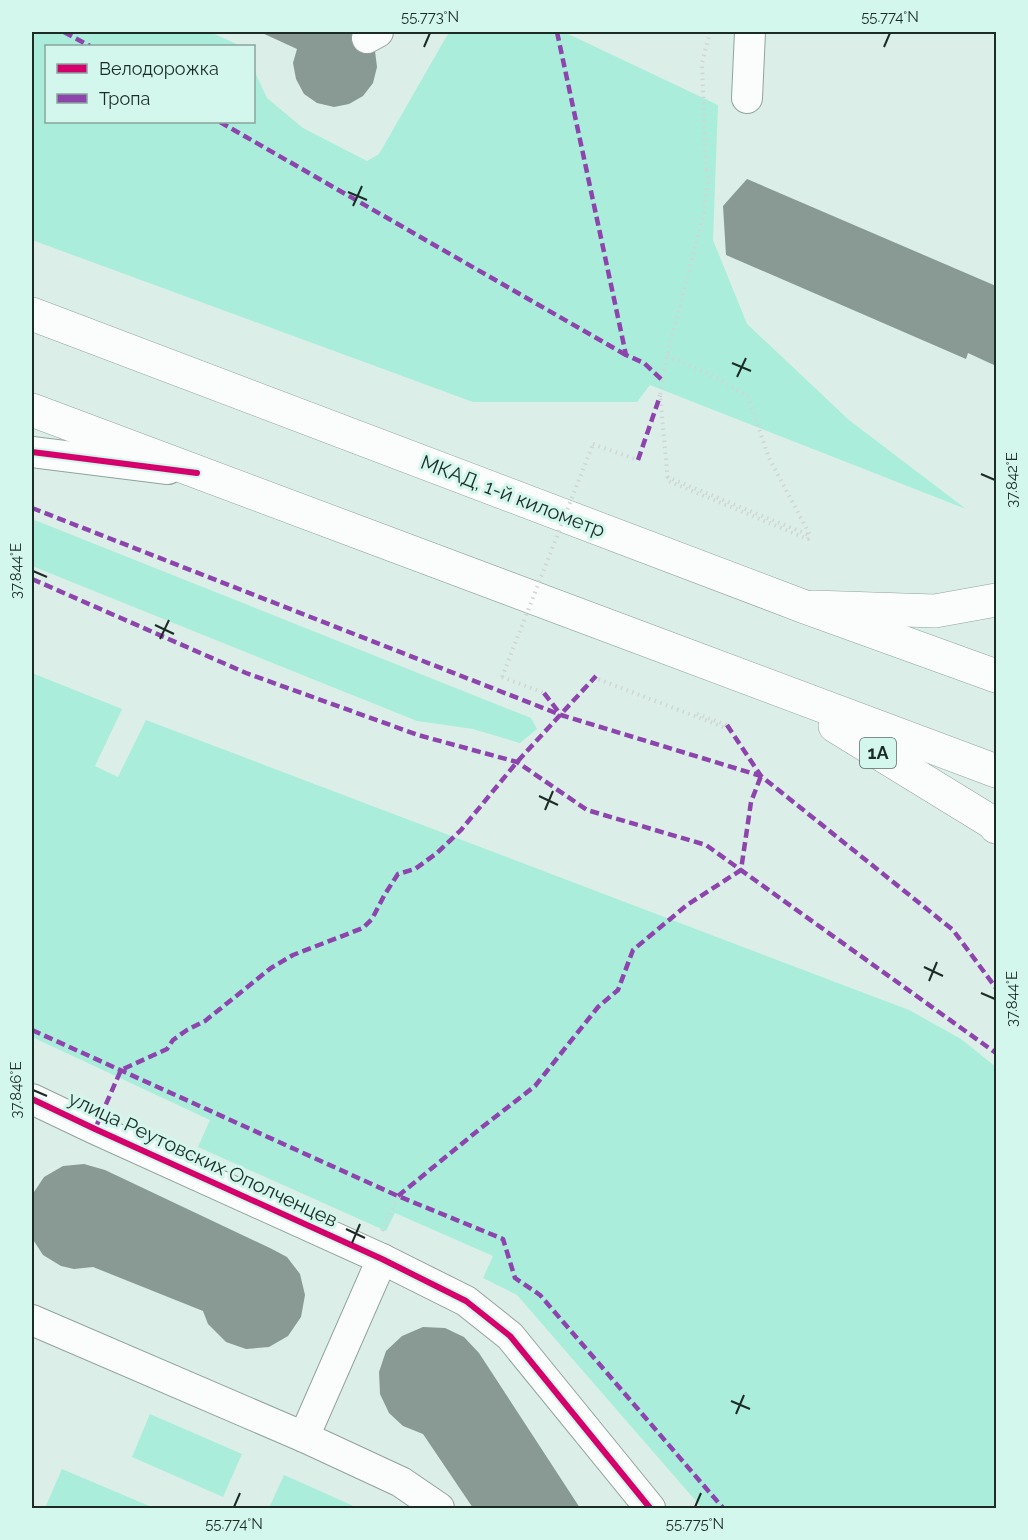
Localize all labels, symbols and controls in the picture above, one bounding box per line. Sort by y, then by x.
text: 55.773°N [401,8,459,26]
text: 55.774°N [861,8,919,26]
legend [45,45,255,123]
text: Велодорожка [99,58,219,79]
text: Тропа [99,88,150,109]
street label: МКАД, 1-й километр [418,450,608,542]
text: 37.842°E [1003,452,1021,508]
text: 37.844°E [7,543,25,599]
road number: 1A [860,738,896,768]
text: 37.844°E [1003,971,1021,1027]
text: 37.846°E [7,1061,25,1119]
street label: улица Реутовских Ополченцев [65,1086,341,1232]
text: 55.774°N [205,1515,263,1533]
text: 55.775°N [666,1515,724,1533]

